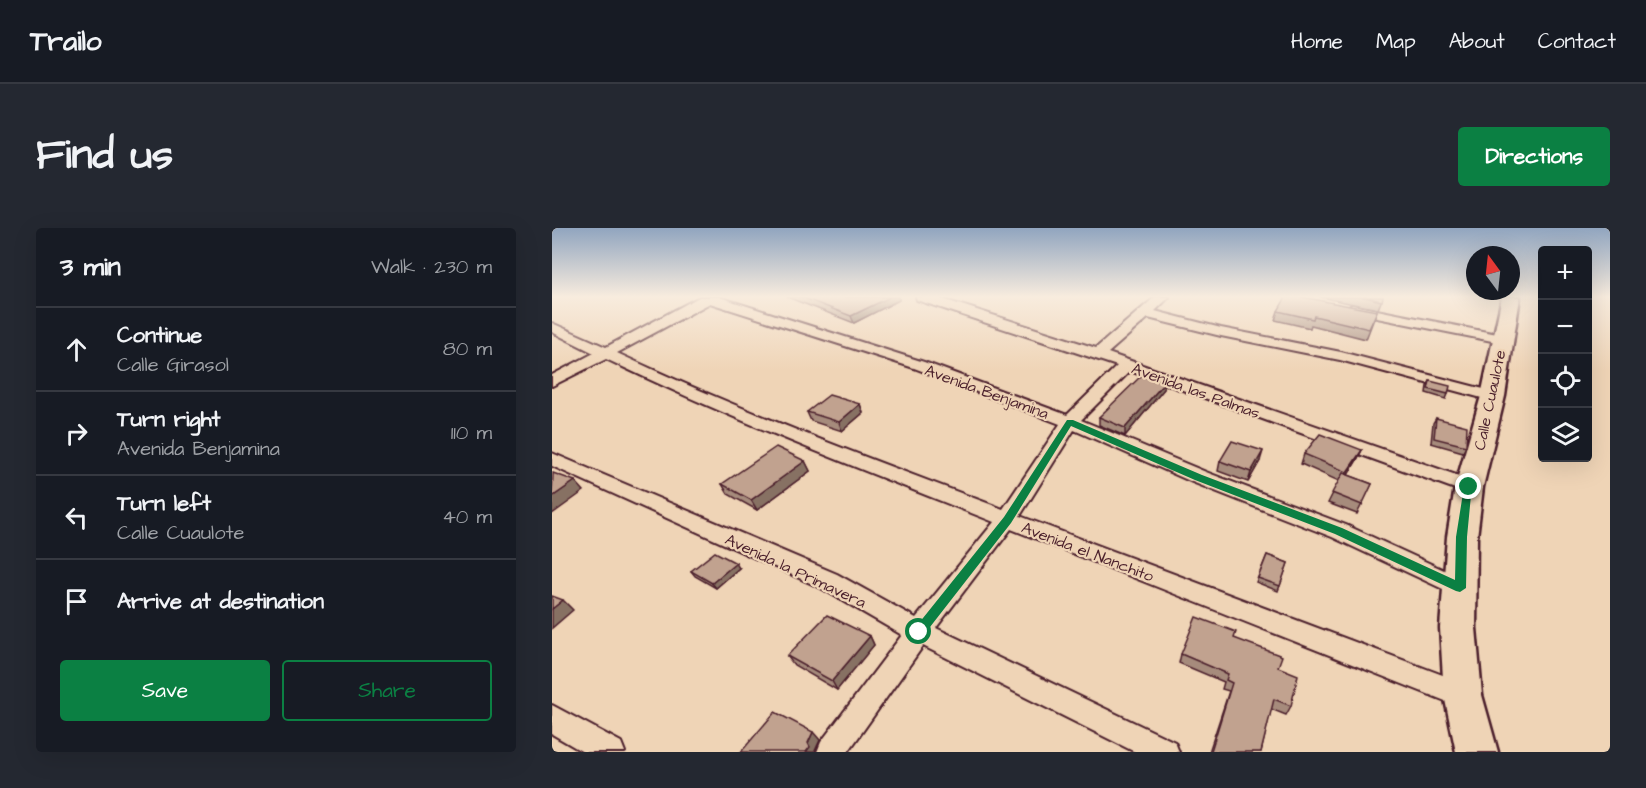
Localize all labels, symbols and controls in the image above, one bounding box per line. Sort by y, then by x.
text: Trailo [30,22,102,61]
text: Home [1291,27,1343,56]
text: Map [1376,27,1416,56]
text: About [1449,27,1505,56]
text: Contact [1538,27,1616,56]
text: Find us [36,127,173,185]
button: Directions [1458,127,1610,186]
north arrow [1466,246,1520,300]
map controls [1538,246,1592,462]
button: + [1538,246,1592,300]
text: 3 min [60,249,121,285]
text: Walk · 230 m [371,253,492,281]
button: − [1538,300,1592,354]
text: Continue [117,320,202,351]
icon: ahead [60,333,93,366]
text: 80 m [443,335,492,363]
street label: Calle Cuaulote [1469,348,1511,452]
text: Calle Girasol [117,351,229,379]
button: locate [1538,354,1592,408]
street label: Avenida las Palmas [1128,358,1263,424]
street label: Avenida Benjamina [922,359,1052,425]
text: Turn right [117,404,220,435]
button: layers [1538,408,1592,462]
icon: right [60,417,93,450]
text: 110 m [451,419,492,447]
text: Avenida Benjamina [117,435,280,463]
route end [1455,473,1481,499]
text: Turn left [117,488,211,519]
icon: left [60,501,93,534]
text: 40 m [442,503,492,531]
street label: Avenida el Nanchito [1018,517,1157,587]
text: Calle Cuaulote [117,519,244,547]
street label: Avenida la Primavera [721,529,870,613]
icon: arrive [60,585,93,618]
text: Arrive at destination [117,586,324,617]
route start [905,618,931,644]
button: Save [60,660,270,721]
button: Share [282,660,492,721]

